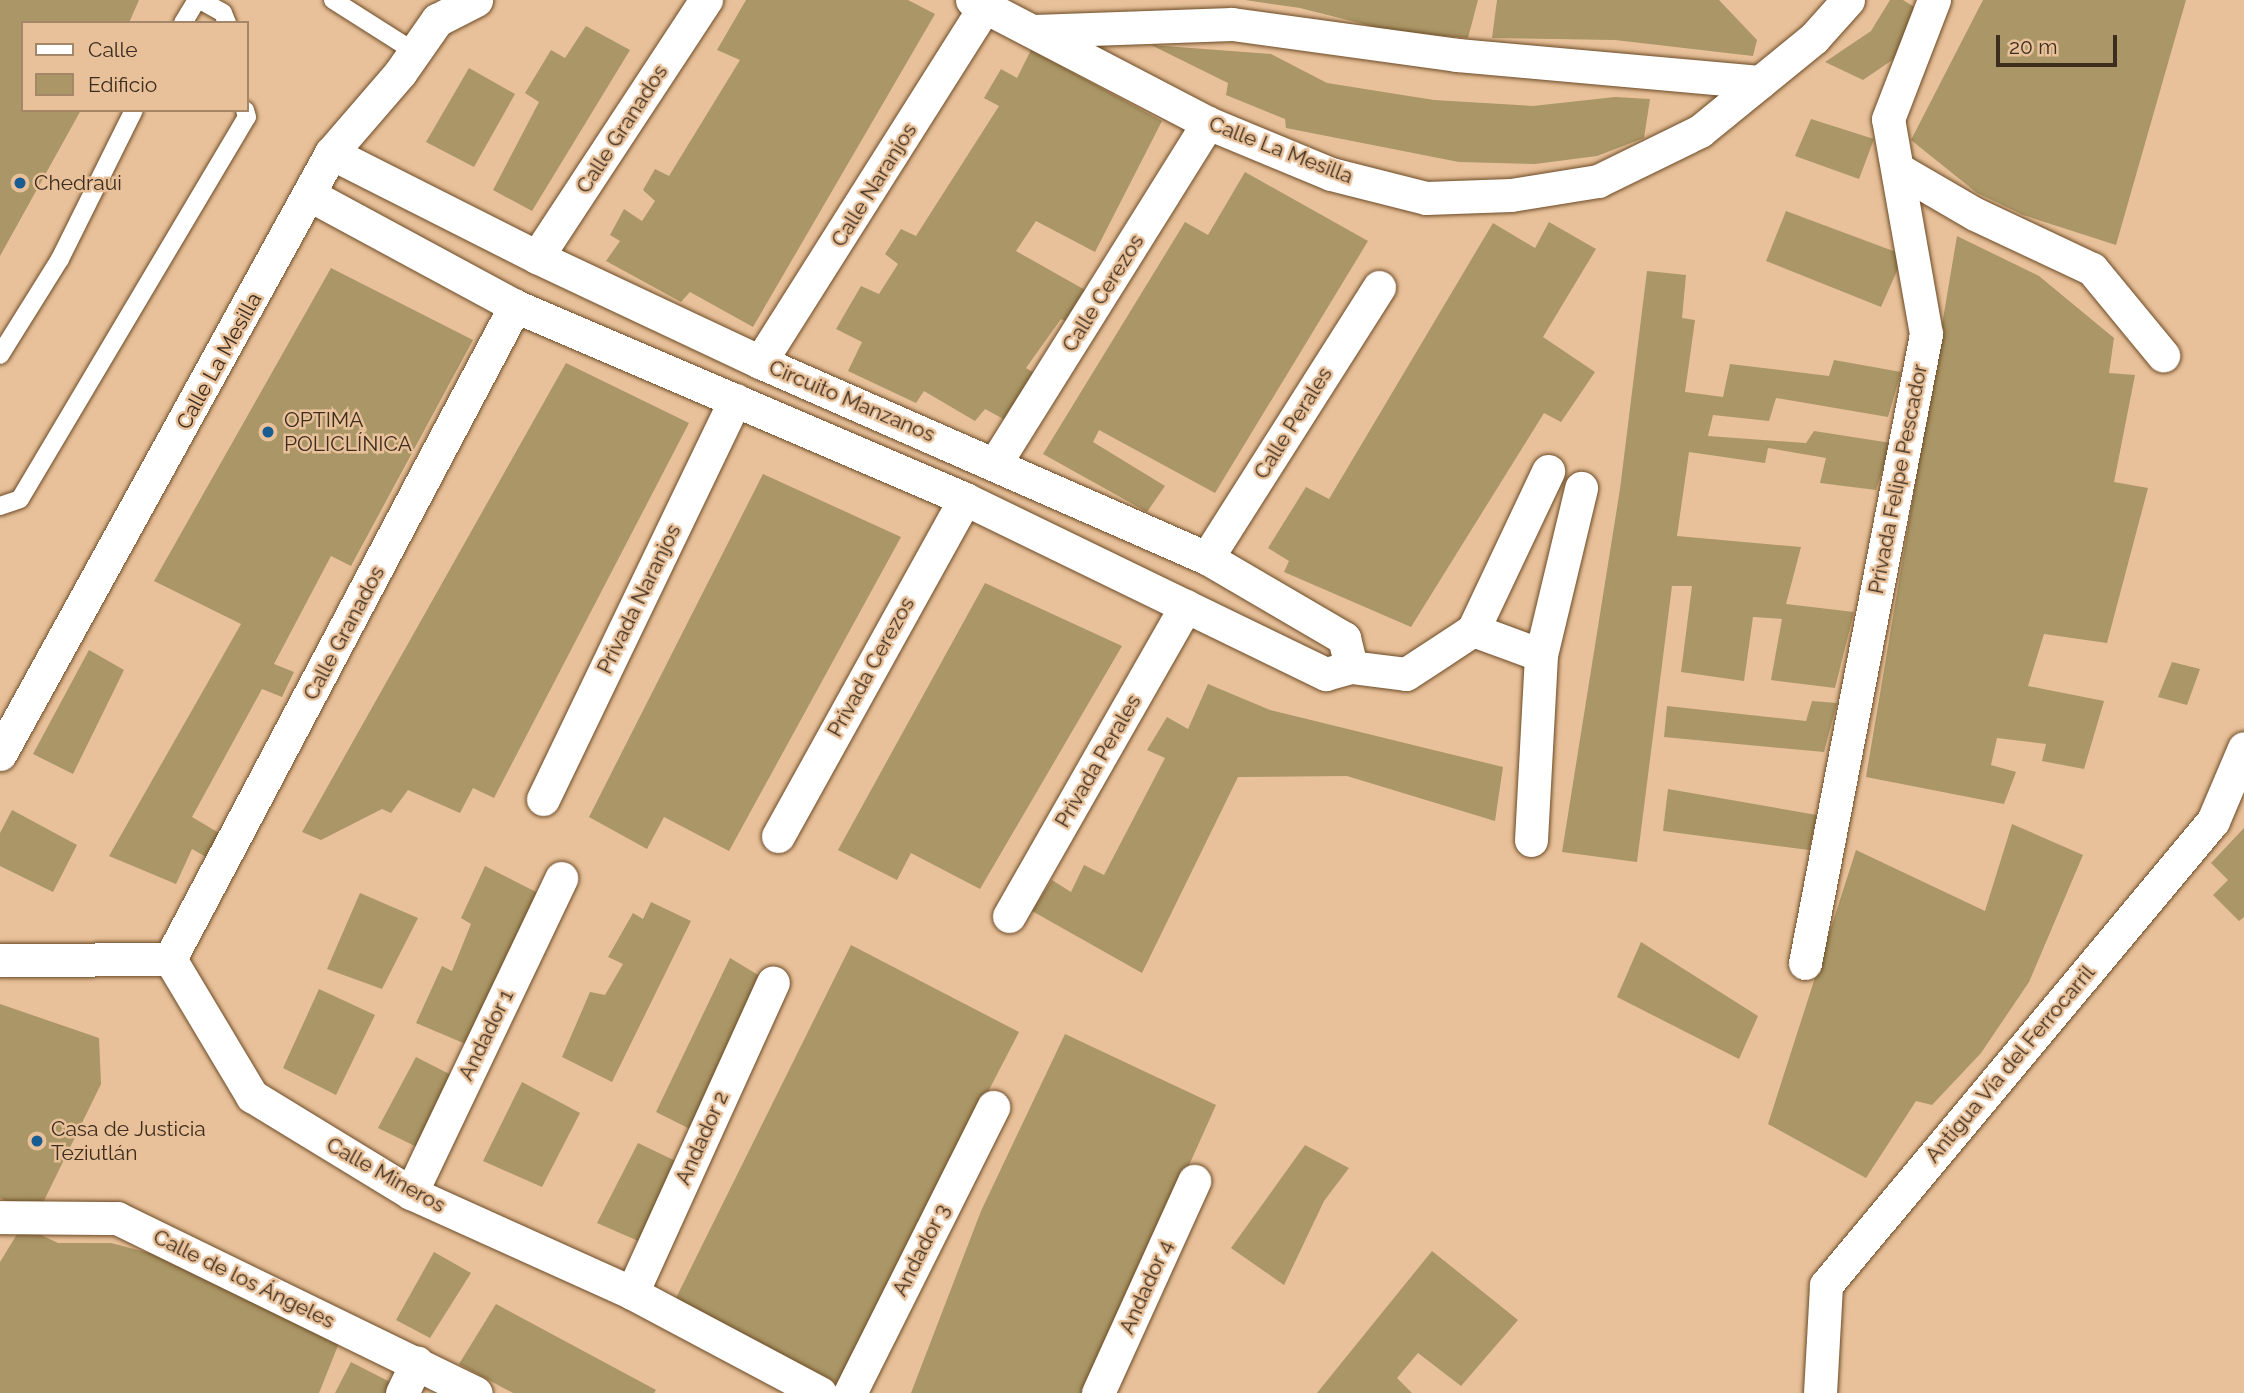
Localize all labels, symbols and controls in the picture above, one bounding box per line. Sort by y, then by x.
legend [21,21,248,112]
scale bar [1999,21,2120,65]
text: 20 m [2009,34,2057,59]
text: Calle [88,37,138,62]
street label: Calle Granados [571,60,673,198]
text: Edificio [88,72,157,97]
street label: Calle La Mesilla [1205,111,1357,189]
street label: Calle Naranjos [826,119,922,251]
place label: Chedraui [34,170,122,196]
marker: Chedraui [12,175,28,191]
street label: Calle Cerezos [1057,230,1149,356]
street label: Calle La Mesilla [171,288,267,434]
street label: Circuito Manzanos [765,355,939,447]
street label: Calle Perales [1249,362,1337,484]
street label: Privada Felipe Pescador [1863,362,1933,596]
place label: OPTIMA POLICLÍNICA [284,407,412,457]
marker: OPTIMA POLICLÍNICA [258,422,278,442]
street label: Privada Naranjos [592,520,686,678]
street label: Calle Granados [298,562,390,704]
street label: Privada Cerezos [822,593,920,741]
street label: Privada Perales [1050,690,1146,832]
street label: Antigua Vía del Ferrocarril [1920,960,2100,1168]
street label: Andador 1 [453,985,519,1085]
street label: Andador 2 [670,1087,734,1189]
place label: Casa de Justicia Teziutlán [51,1116,206,1166]
street label: Calle Mineros [322,1132,450,1218]
marker: Casa de Justicia Teziutlán [29,1133,45,1149]
street label: Andador 3 [887,1200,955,1300]
street label: Calle de los Ángeles [149,1224,339,1334]
street label: Andador 4 [1114,1236,1178,1338]

